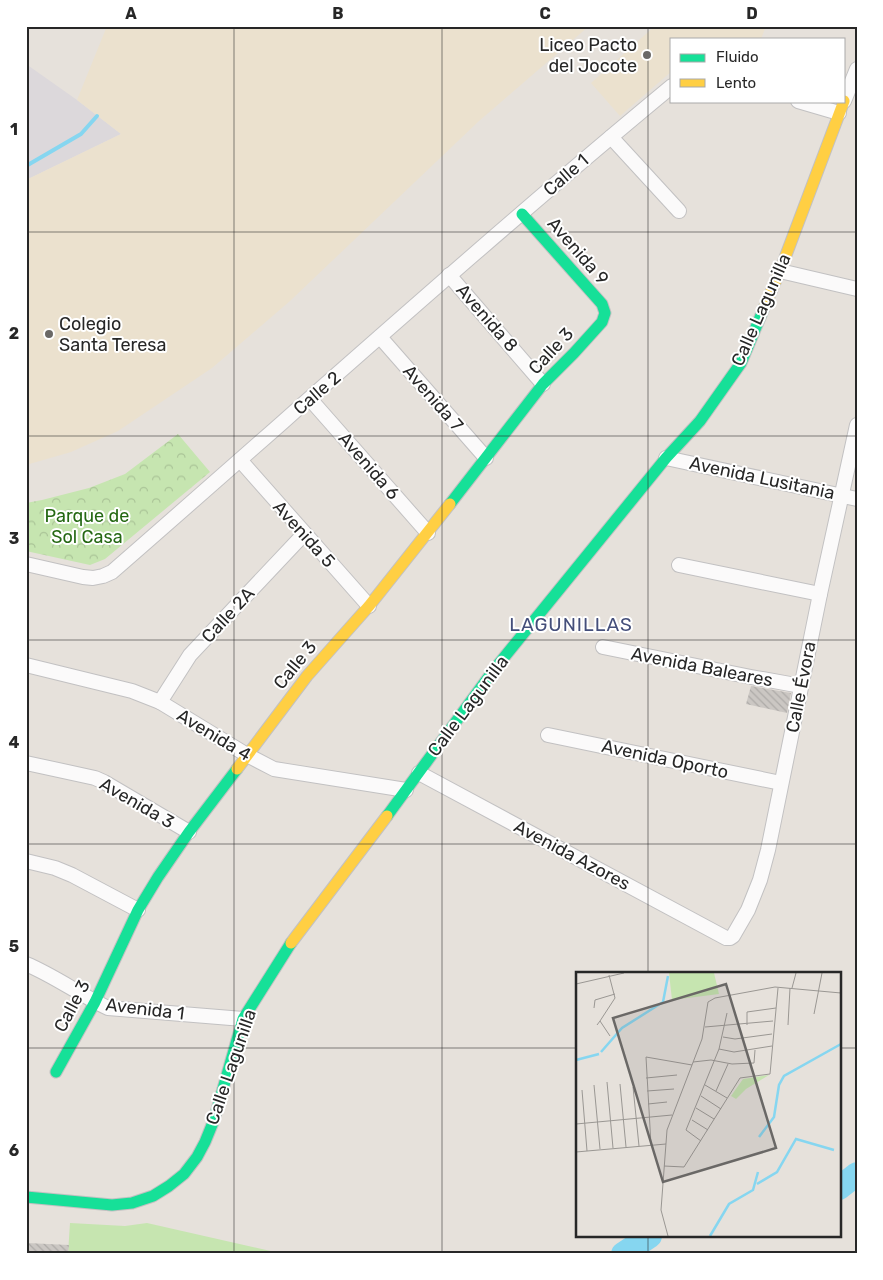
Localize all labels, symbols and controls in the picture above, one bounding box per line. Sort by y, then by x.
text: A [125,4,137,23]
text: B [332,4,344,23]
text: C [539,4,551,23]
text: D [746,4,758,23]
place label: Liceo Pacto del Jocote [539,34,637,77]
legend [670,38,846,102]
text: Fluido [716,48,759,66]
marker: Liceo Pacto del Jocote [641,49,653,61]
text: Lento [716,74,756,92]
text: 1 [10,120,18,139]
street label: Calle 1 [539,149,593,201]
street label: Avenida 9 [543,213,613,289]
street label: Calle Lagunilla [726,250,796,370]
street label: Avenida 8 [451,279,523,357]
place label: Colegio Santa Teresa [59,313,166,356]
street label: Calle 3 [524,323,578,379]
text: 2 [9,324,19,343]
marker: Colegio Santa Teresa [43,328,55,340]
street label: Avenida 7 [398,360,468,436]
street label: Calle 2 [289,366,345,420]
street label: Avenida 6 [334,428,404,504]
street label: Avenida Lusitania [687,452,837,504]
street label: Avenida 5 [268,496,340,572]
park label: Parque de Sol Casa [45,505,129,548]
text: 3 [9,529,19,548]
street label: Calle 2A [197,583,259,647]
district label: LAGUNILLAS [509,613,633,636]
street label: Calle 3 [269,636,321,694]
street label: Calle Évora [781,640,821,734]
street label: Avenida Baleares [629,642,775,692]
street label: Calle Lagunilla [423,651,513,761]
street label: Avenida 4 [173,704,255,766]
text: 4 [9,733,20,752]
street label: Avenida Oporto [600,735,730,783]
street label: Avenida 3 [96,773,178,833]
street label: Avenida Azores [510,815,634,895]
text: 5 [9,937,19,956]
inset map [576,972,840,1238]
street label: Calle 3 [49,976,95,1036]
street label: Avenida 1 [104,993,186,1025]
street label: Calle Lagunilla [201,1006,261,1128]
text: 6 [9,1141,19,1160]

